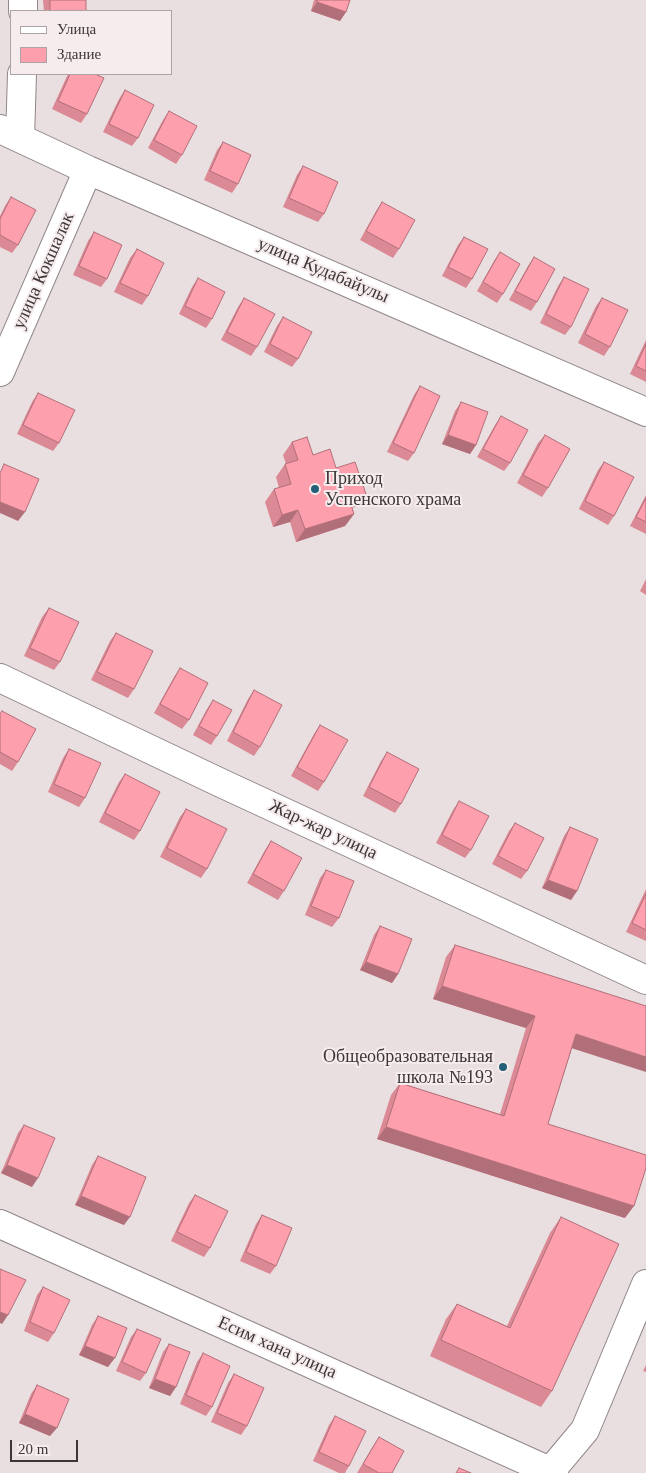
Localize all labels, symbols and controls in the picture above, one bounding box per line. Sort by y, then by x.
legend [10,10,172,75]
text: Улица [57,21,96,37]
text: Здание [57,46,101,62]
street label: улица Кокшалак [9,209,79,333]
street label: улица Кудабайулы [254,234,392,308]
place label: Приход Успенского храма [325,468,461,510]
marker: Приход Успенского храма [309,483,321,495]
street label: Жар-жар улица [265,795,381,865]
place label: Общеобразовательная школа №193 [323,1046,493,1088]
marker: Общеобразовательная школа №193 [497,1061,509,1073]
street label: Есим хана улица [214,1312,340,1384]
scale bar [12,1430,80,1462]
text: 20 m [18,1441,48,1457]

